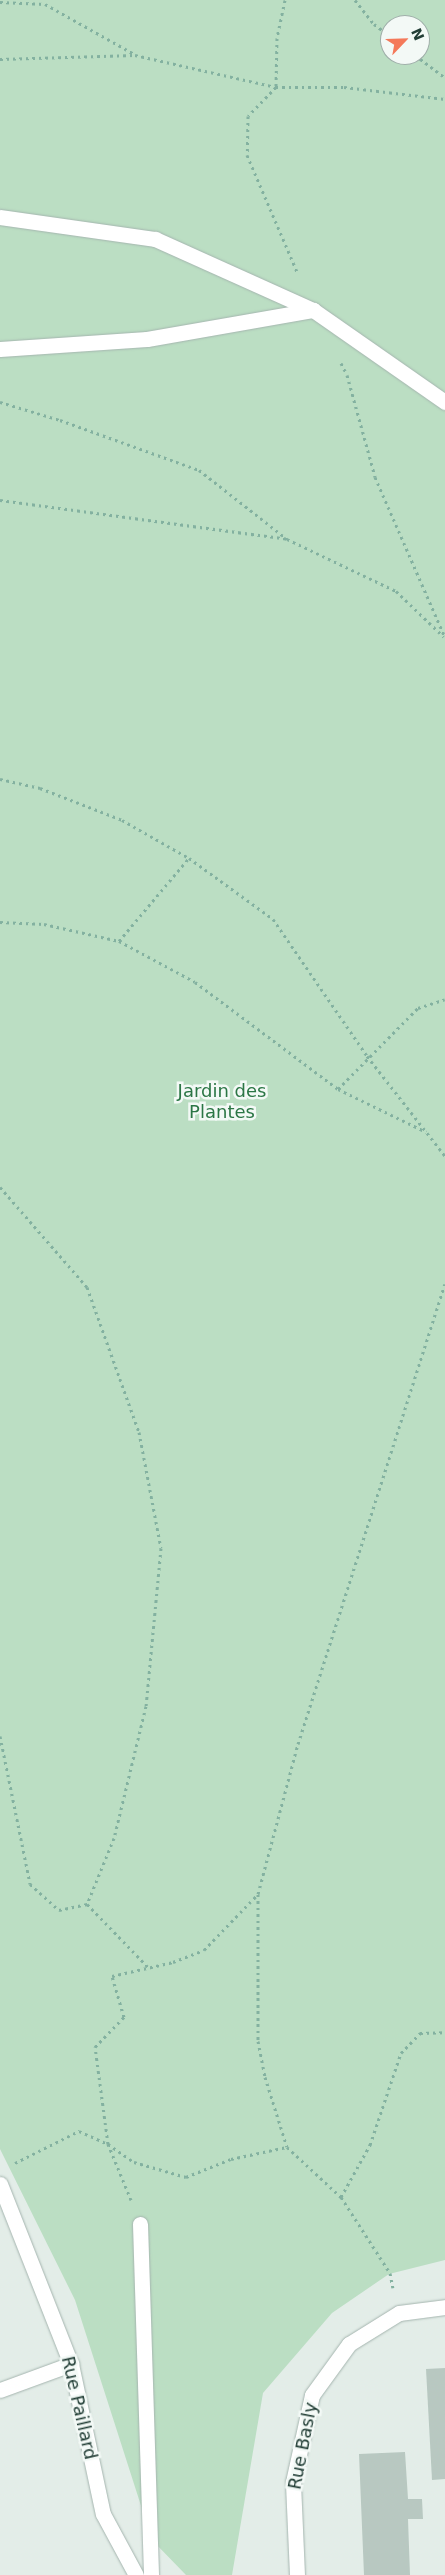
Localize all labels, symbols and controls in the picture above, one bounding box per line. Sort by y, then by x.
north arrow [380,15,430,65]
text: N [408,26,427,43]
park label: Jardin des Plantes [178,1081,266,1124]
street label: Rue Paillard [57,2354,101,2462]
street label: Rue Basly [284,2401,322,2491]

